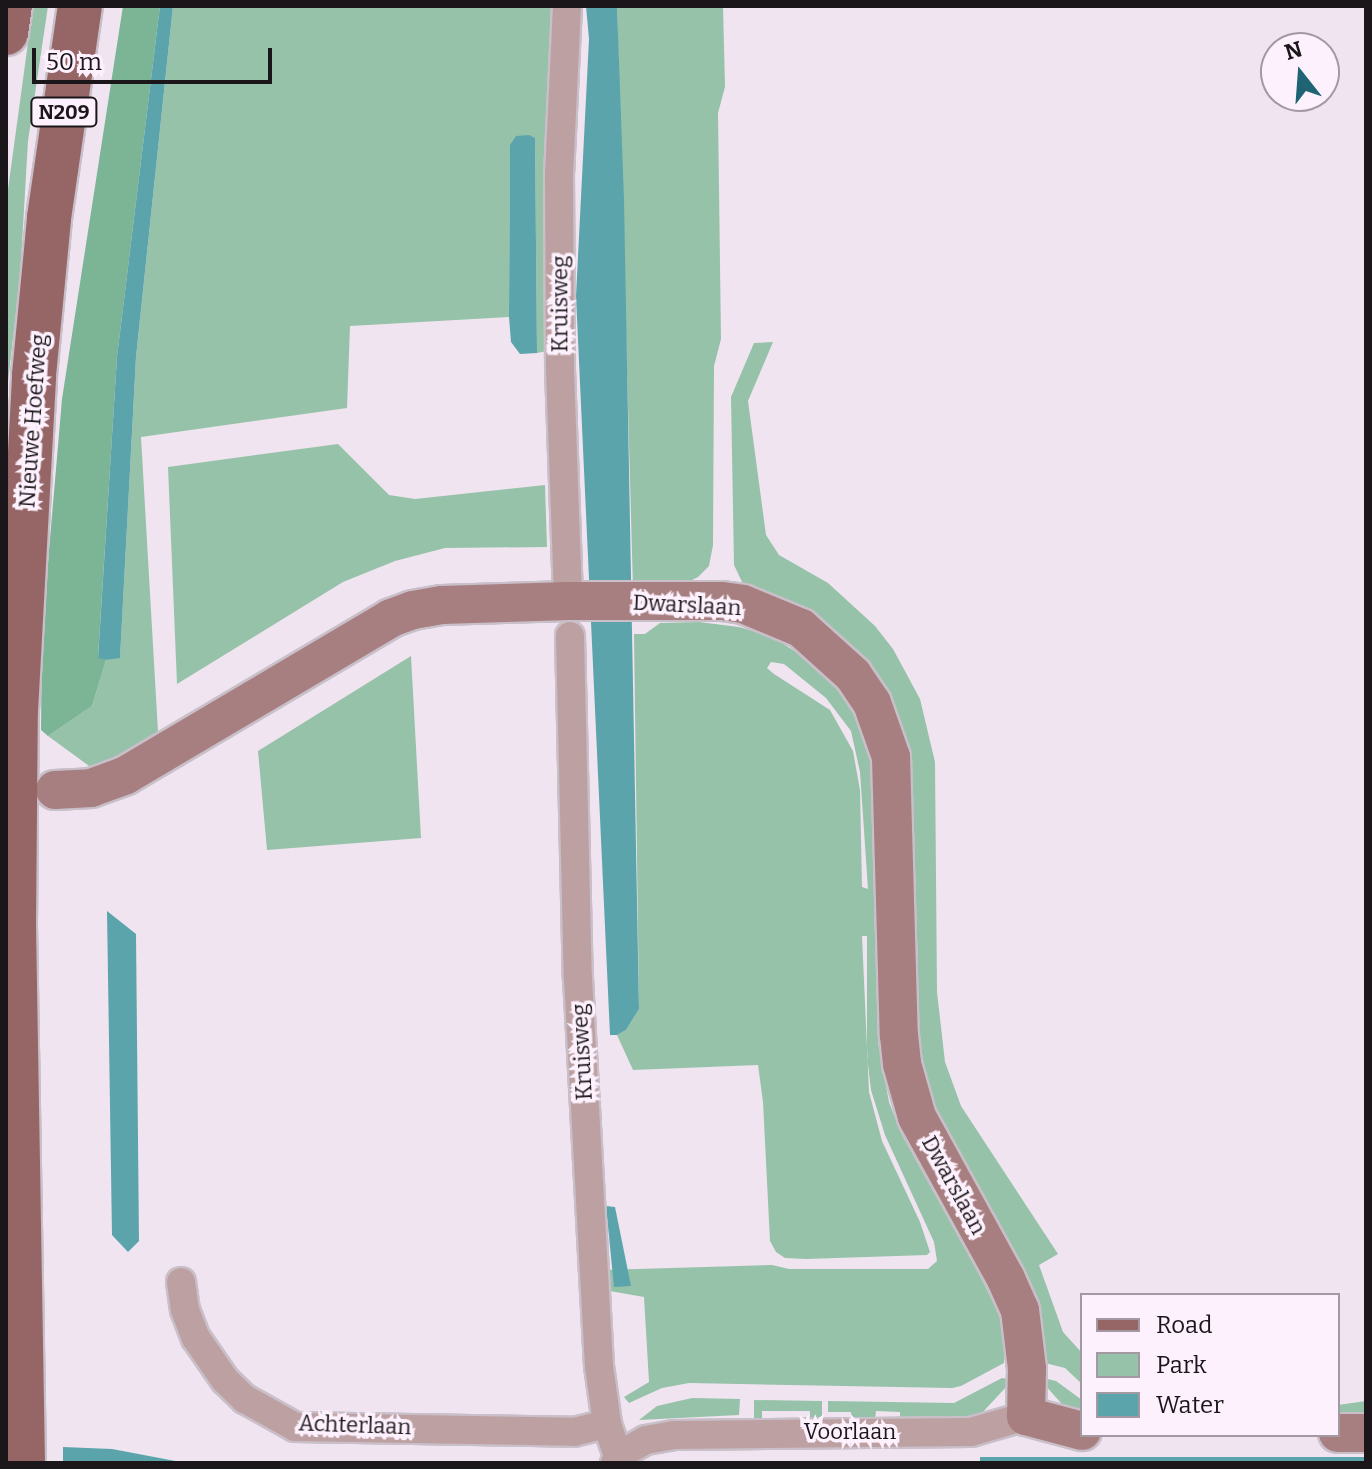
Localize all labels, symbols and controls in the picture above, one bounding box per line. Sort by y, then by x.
scale bar [36,32,276,82]
north arrow [1260,32,1340,112]
text: N [1281,35,1305,66]
text: 50 m [46,48,102,76]
road number: N209 [30,96,98,128]
street label: Kruisweg [547,256,573,352]
street label: Nieuwe Hoefweg [14,333,52,509]
street label: Dwarslaan [632,589,742,621]
street label: Kruisweg [566,1003,598,1101]
street label: Dwarslaan [916,1131,992,1239]
legend [1080,1293,1340,1437]
text: Road [1156,1311,1212,1339]
text: Park [1156,1351,1207,1379]
text: Water [1156,1391,1224,1419]
street label: Achterlaan [298,1410,412,1440]
street label: Voorlaan [804,1419,896,1445]

